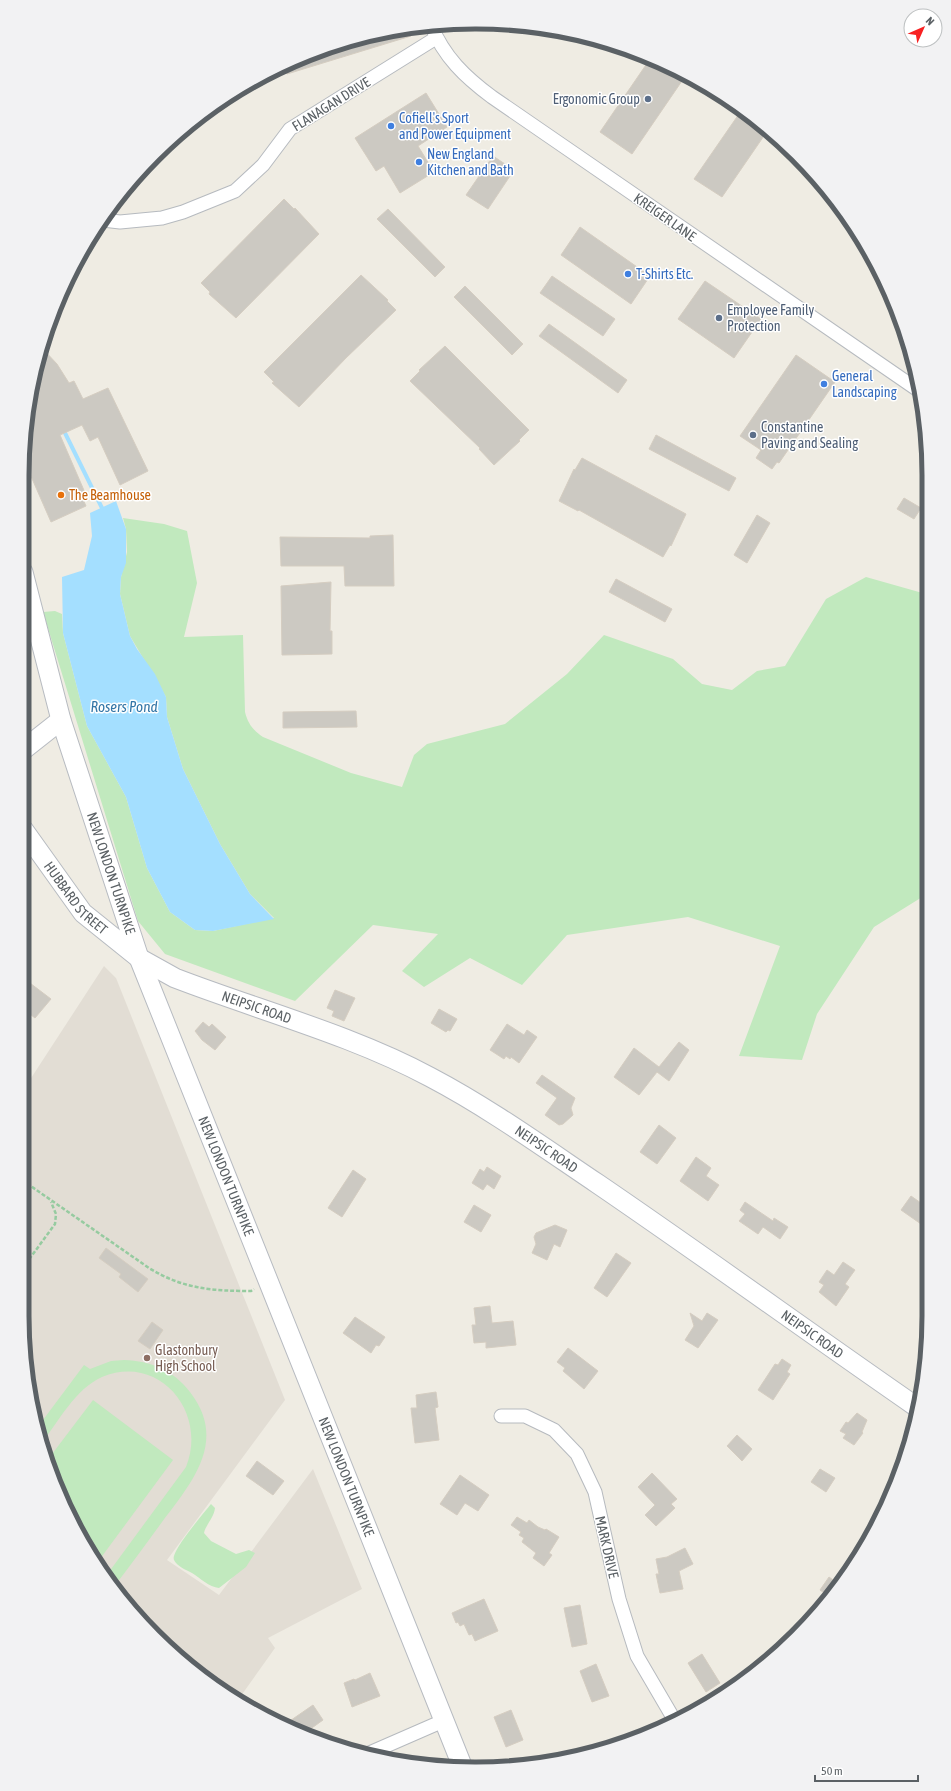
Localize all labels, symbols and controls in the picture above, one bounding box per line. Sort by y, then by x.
north arrow [903,8,943,48]
text: N [924,14,937,27]
street label: FLANAGAN DRIVE [289,74,373,134]
place label: Ergonomic Group [553,91,640,107]
marker: Ergonomic Group [643,94,653,104]
place label: Cofiell's Sport and Power Equipment [399,110,511,142]
marker: Cofiell's Sport and Power Equipment [386,121,396,131]
place label: New England Kitchen and Bath [427,146,514,178]
marker: New England Kitchen and Bath [414,157,424,167]
street label: KREIGER LANE [631,190,699,244]
place label: T-Shirts Etc. [636,266,693,282]
marker: T-Shirts Etc. [623,269,633,279]
place label: Employee Family Protection [727,302,815,334]
marker: Employee Family Protection [714,313,724,323]
place label: General Landscaping [832,368,897,400]
marker: General Landscaping [819,379,829,389]
place label: Constantine Paving and Sealing [761,419,858,451]
marker: Constantine Paving and Sealing [748,430,758,440]
place label: The Beamhouse [69,487,151,503]
marker: The Beamhouse [56,490,66,500]
water label: Rosers Pond [90,698,158,715]
street label: NEW LONDON TURNPIKE [84,810,139,936]
street label: HUBBARD STREET [41,858,111,937]
street label: NEIPSIC ROAD [220,988,294,1027]
street label: NEW LONDON TURNPIKE [195,1114,257,1238]
street label: NEIPSIC ROAD [512,1122,581,1176]
street label: NEIPSIC ROAD [778,1307,847,1361]
place label: Glastonbury High School [155,1342,218,1374]
marker: Glastonbury High School [142,1353,152,1363]
street label: NEW LONDON TURNPIKE [315,1415,378,1539]
street label: MARK DRIVE [592,1514,622,1580]
scale bar [815,1757,918,1783]
text: 50 m [821,1764,843,1778]

